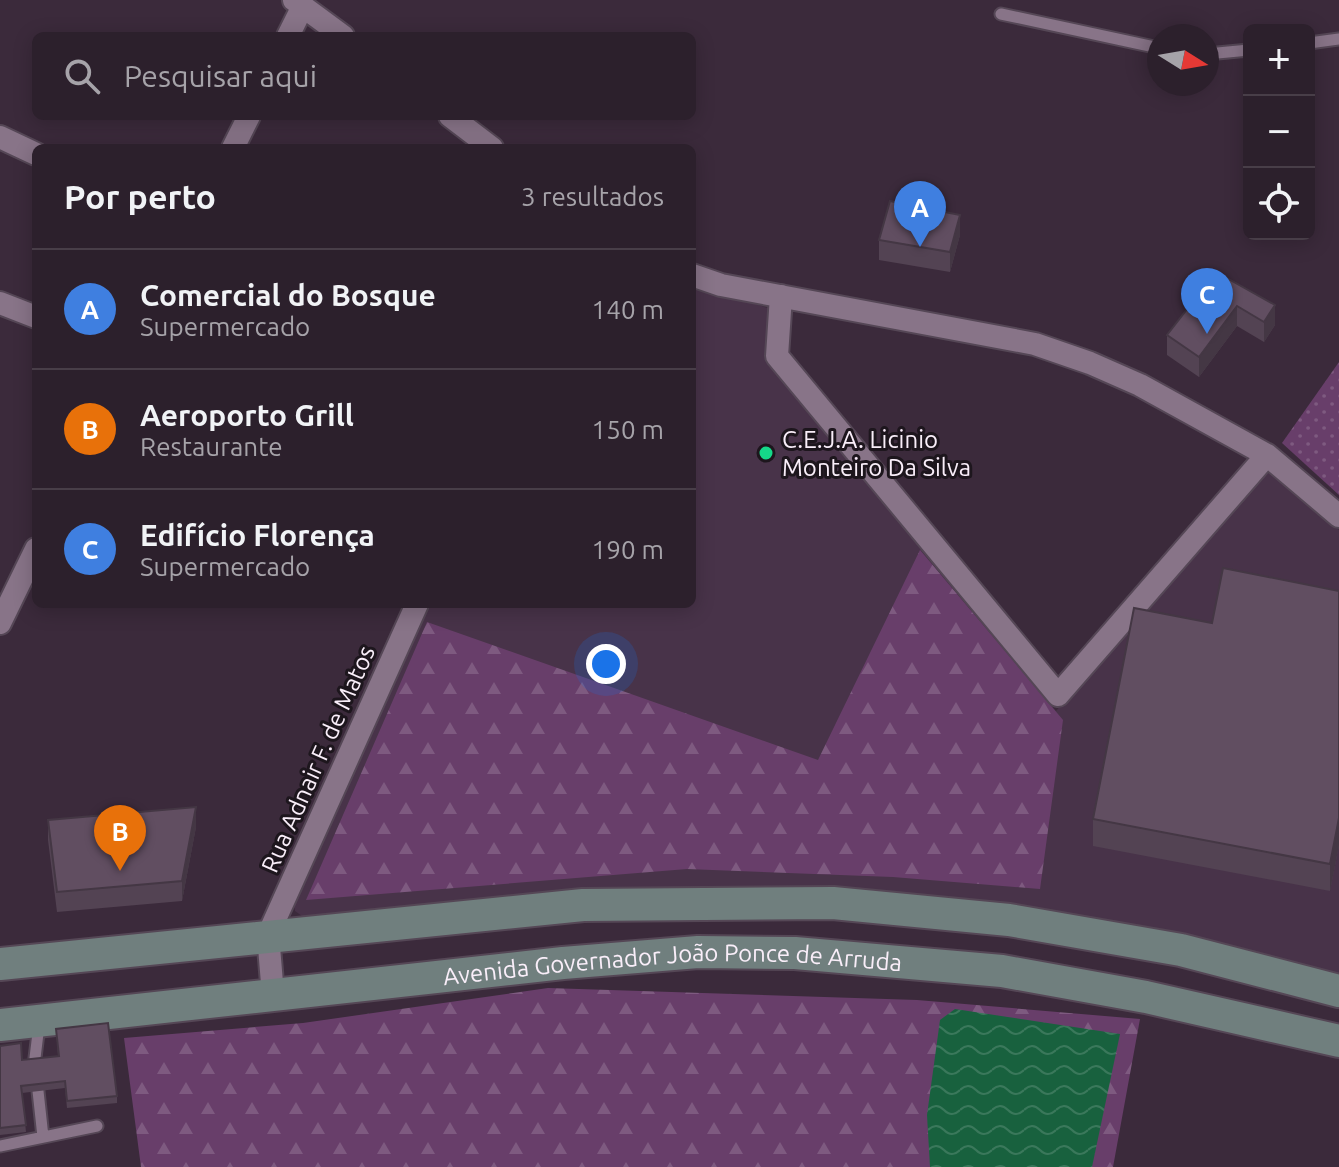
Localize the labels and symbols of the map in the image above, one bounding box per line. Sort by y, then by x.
north arrow [1147,24,1219,96]
pin: A [894,181,946,247]
pin: C [1181,268,1233,334]
place label: C.E.J.A. Licinio Monteiro Da Silva [782,426,971,481]
marker: C.E.J.A. Licinio Monteiro Da Silva [757,444,775,462]
street label: Rua Adnair F. de Matos [256,642,380,876]
your location [586,644,626,684]
pin: B [94,805,146,871]
street label: Avenida Governador João Ponce de Arruda [442,938,903,990]

